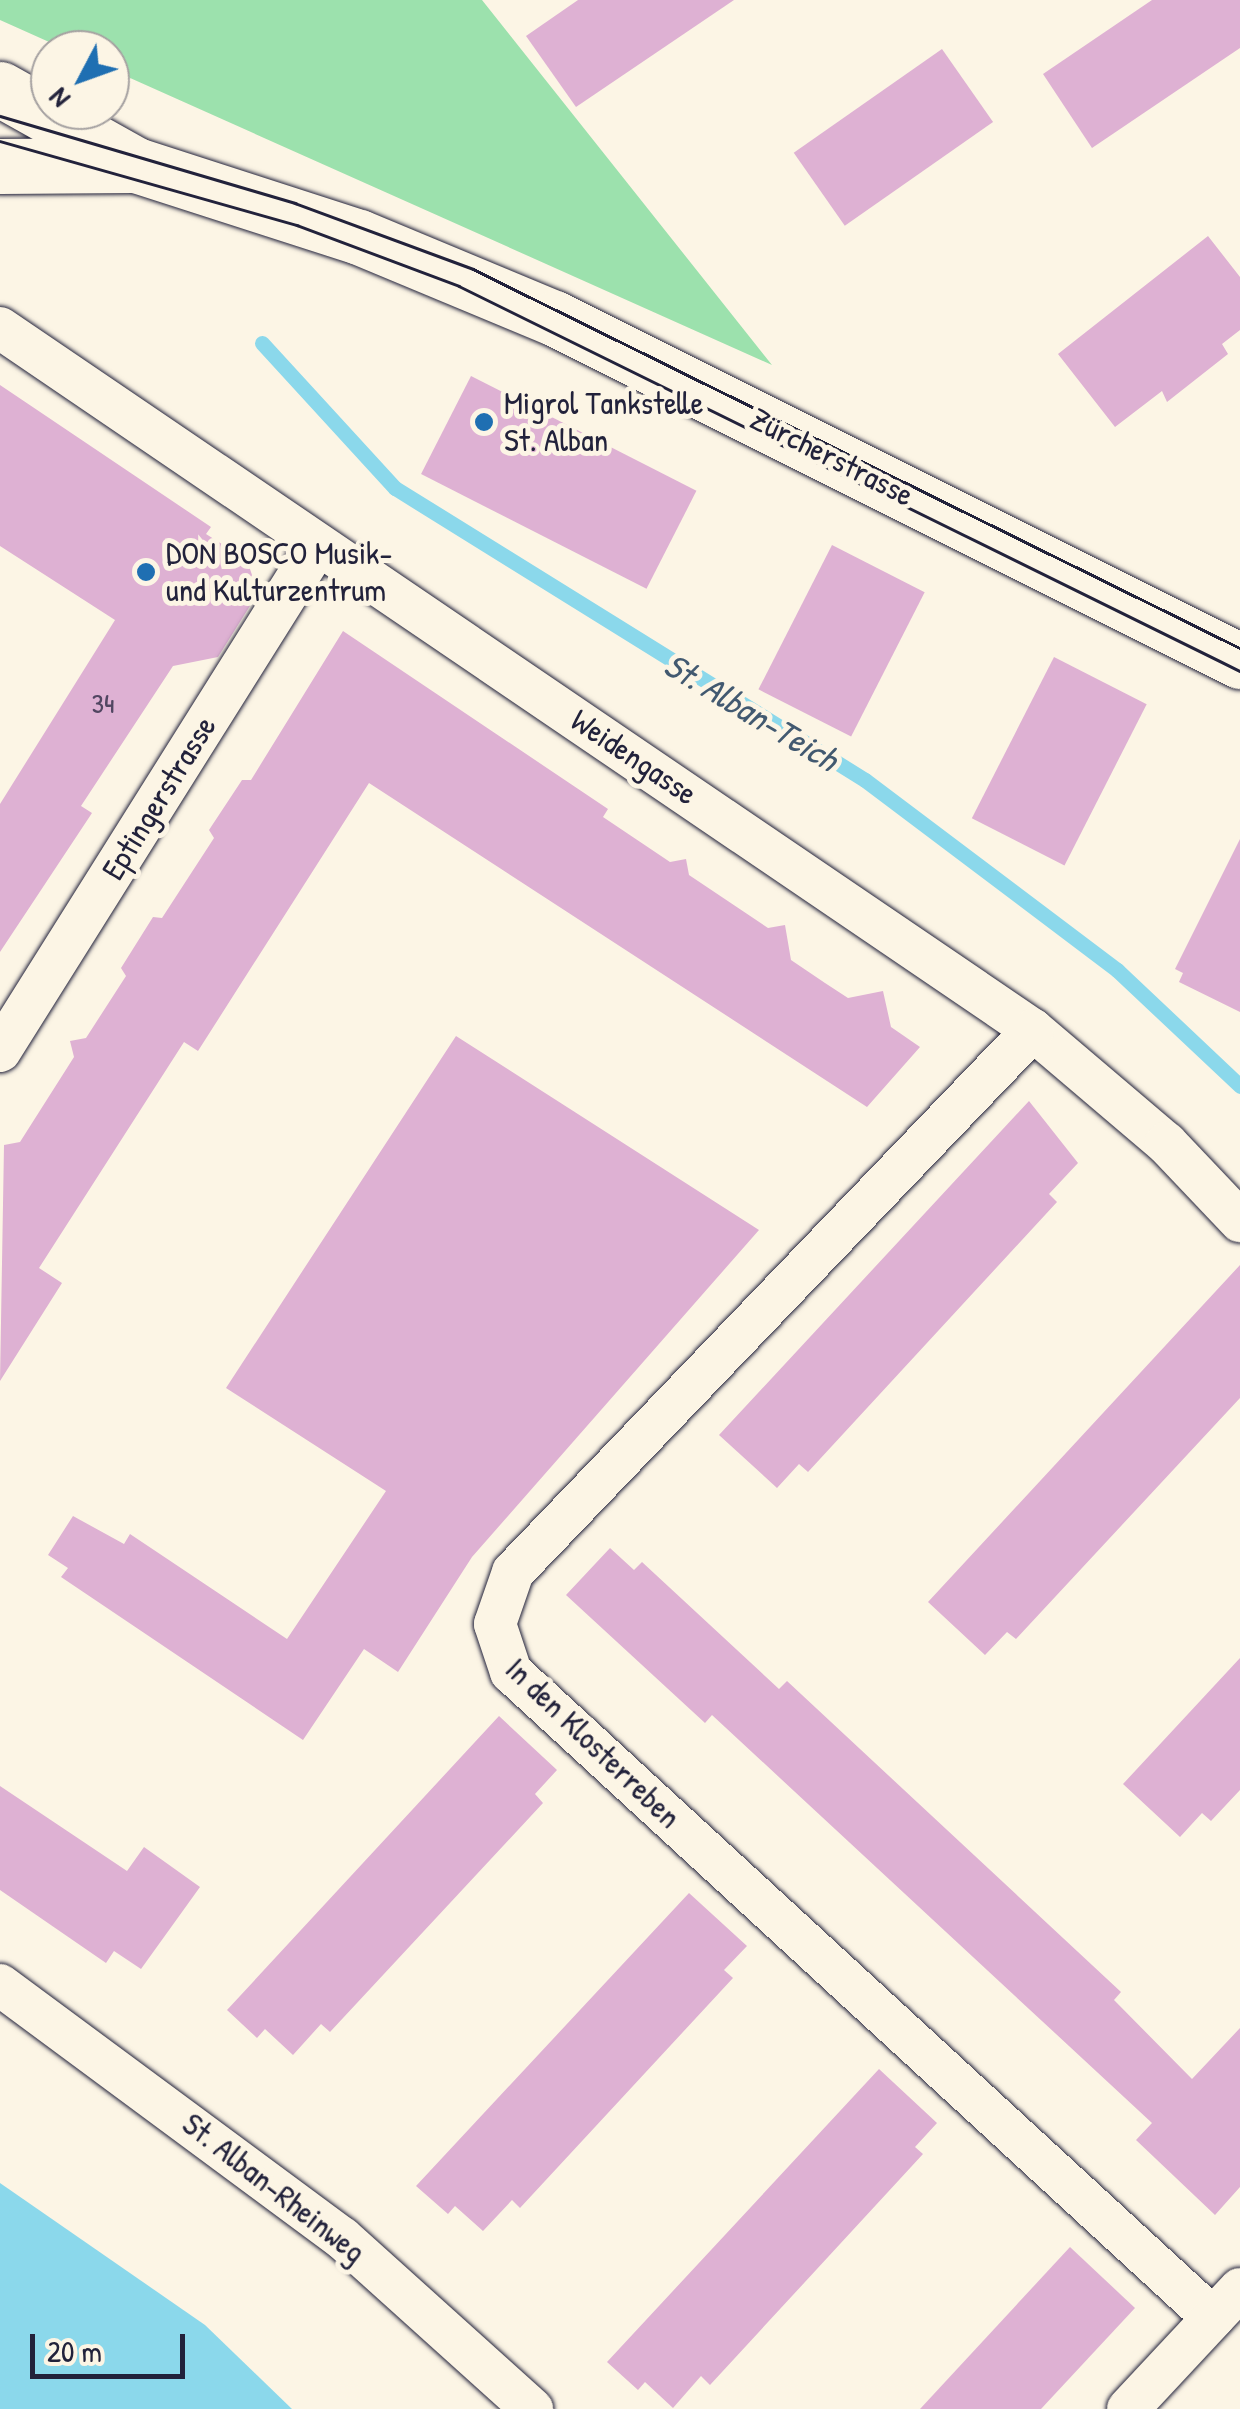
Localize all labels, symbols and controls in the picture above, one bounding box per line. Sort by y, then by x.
north arrow [30,30,130,130]
text: N [40,80,78,116]
place label: Migrol Tankstelle St. Alban [504,385,703,460]
street label: Zürcherstrasse [744,400,920,514]
marker: Migrol Tankstelle St. Alban [473,411,495,433]
place label: DON BOSCO Musik- und Kulturzentrum [166,535,392,610]
marker: DON BOSCO Musik- und Kulturzentrum [135,561,157,583]
water label: St. Alban-Teich [657,644,845,780]
house number: 34 [91,686,115,720]
street label: Weidengasse [564,701,704,813]
street label: Eptingerstrasse [94,709,224,887]
street label: In den Klosterreben [498,1650,688,1836]
street label: St. Alban-Rheinweg [175,2105,373,2271]
scale bar [35,2314,190,2376]
text: 20 m [47,2331,102,2371]

